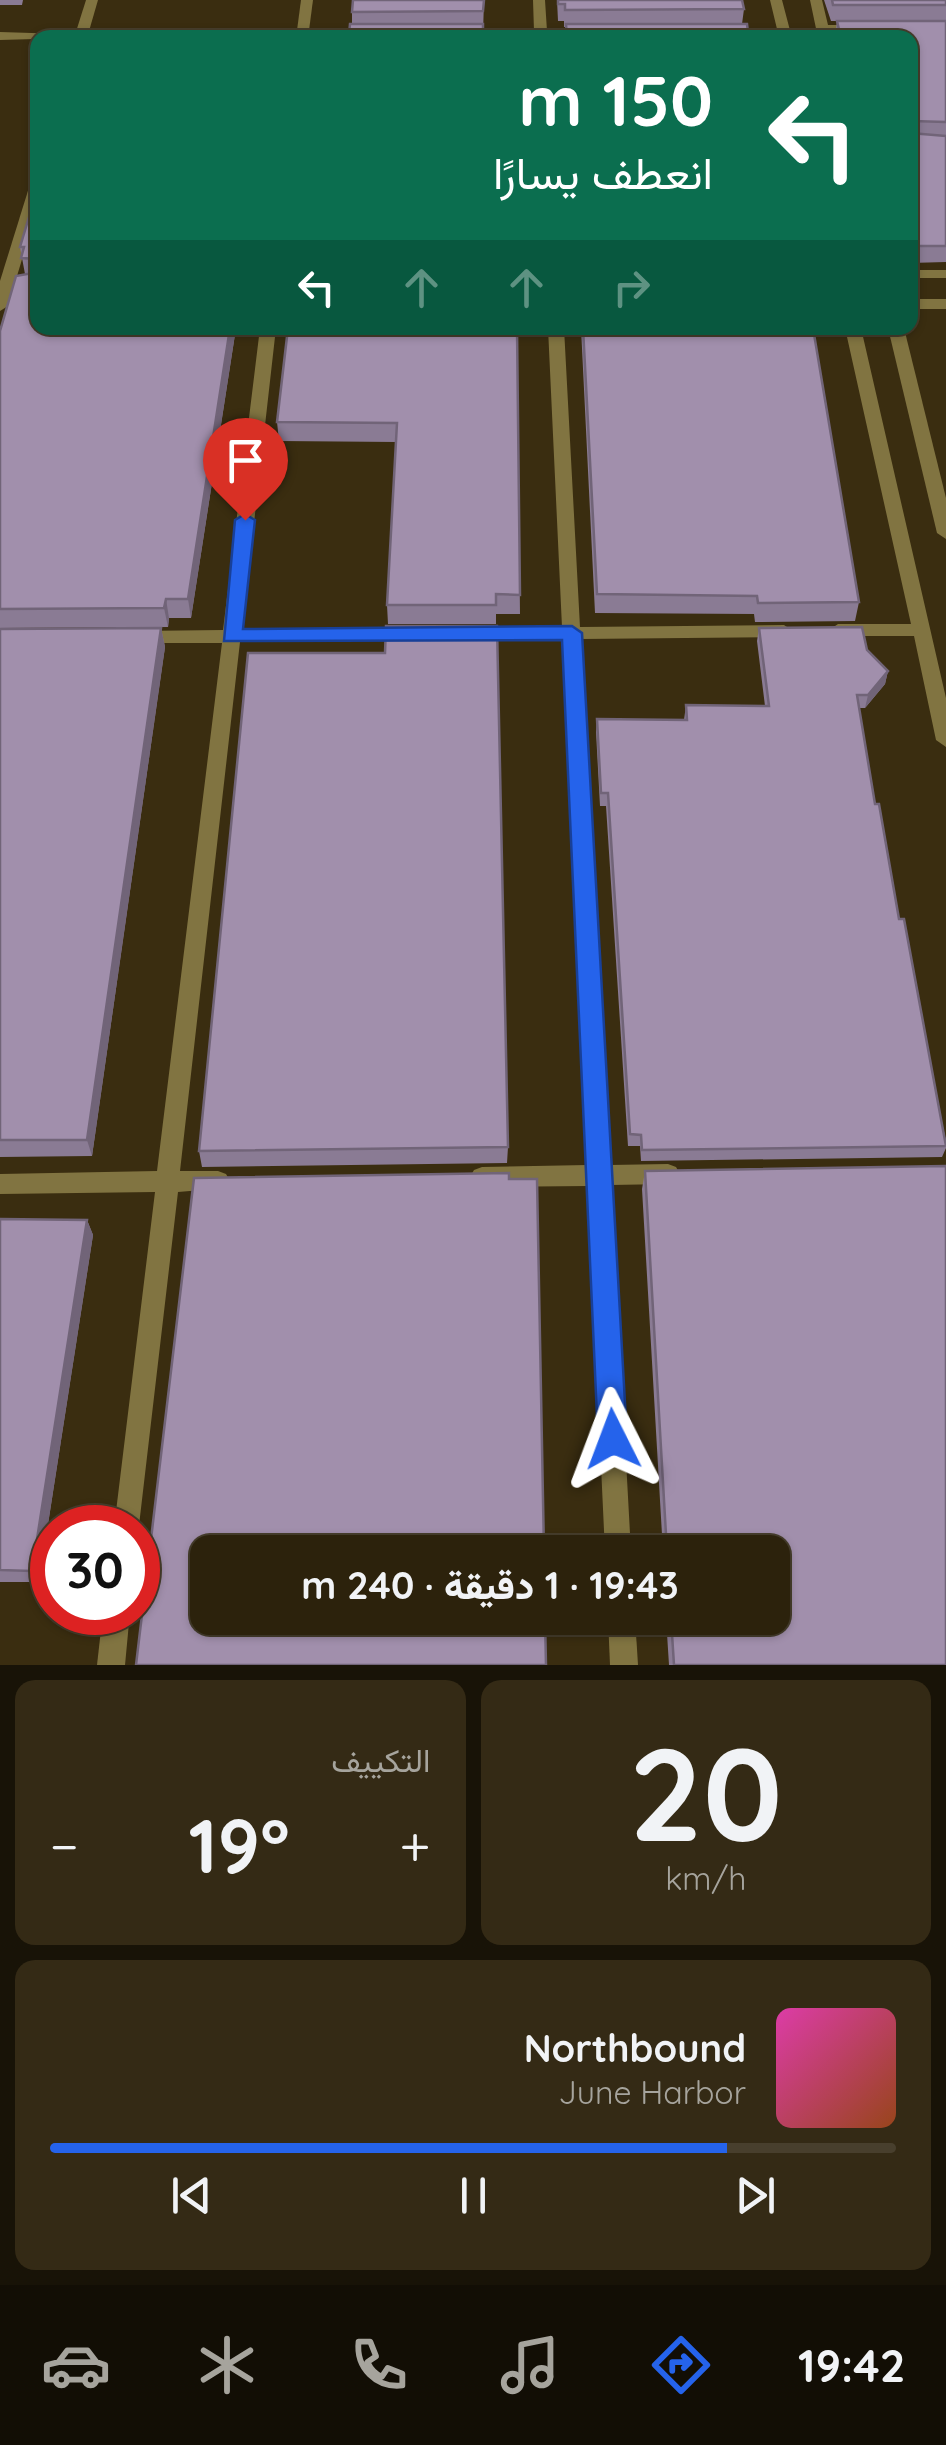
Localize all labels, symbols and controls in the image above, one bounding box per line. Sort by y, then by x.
text: 150 m [518,56,713,144]
icon: left [748,70,878,200]
text: انعطف يسارًا [493,144,713,200]
icon: left [289,260,344,315]
icon: ahead [394,260,449,315]
icon: ahead [499,260,554,315]
icon: right [604,260,659,315]
pin [203,418,288,521]
icon: arrive [218,433,273,488]
position arrow [561,1387,665,1491]
speed limit sign: 30 [30,1505,160,1635]
text: 19:43 · 1 دقيقة · 240 m [301,1561,679,1609]
text: 20 [629,1711,783,1874]
text: التكييف [331,1740,431,1780]
text: 19° [188,1798,290,1892]
text: − [50,1811,79,1880]
text: + [400,1811,431,1880]
text: km/h [665,1858,746,1898]
text: Northbound [524,2024,746,2072]
text: June Harbor [558,2072,746,2112]
icon: previous [164,2168,219,2223]
icon: pause [446,2168,501,2223]
icon: next [728,2168,783,2223]
icon: car [41,2330,111,2400]
icon: climate [192,2330,262,2400]
icon: phone [344,2330,414,2400]
icon: music [495,2330,565,2400]
icon: directions [646,2330,716,2400]
text: 19:42 [798,2337,905,2393]

